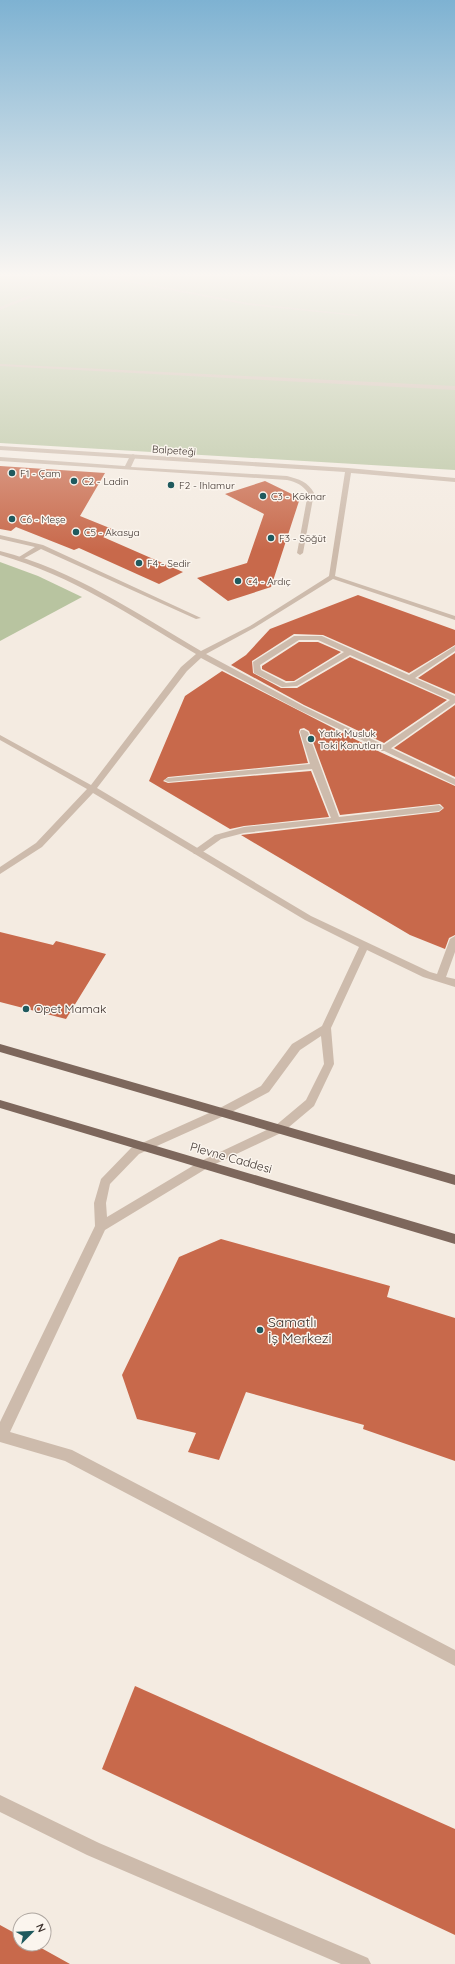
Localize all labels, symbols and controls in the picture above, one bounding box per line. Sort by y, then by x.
street label: Balpeteği [152,442,196,459]
place label: F1 - Çam [20,467,60,480]
marker: F1 - Çam [7,468,17,478]
place label: C2 - Ladin [82,475,129,488]
marker: C2 - Ladin [69,476,79,486]
place label: F2 - Ihlamur [179,479,235,492]
marker: F2 - Ihlamur [166,480,176,490]
place label: C3 - Köknar [271,490,326,503]
marker: C3 - Köknar [258,491,268,501]
place label: C6 - Meşe [20,513,66,526]
marker: C6 - Meşe [7,514,17,524]
place label: C5 - Akasya [84,526,140,539]
marker: C5 - Akasya [71,527,81,537]
place label: F3 - Söğüt [279,532,327,545]
marker: F3 - Söğüt [266,533,276,543]
place label: F4 - Sedir [147,557,191,570]
marker: F4 - Sedir [134,558,144,568]
place label: C4 - Ardıç [246,575,291,588]
marker: C4 - Ardıç [233,576,243,586]
place label: Yatık Musluk Toki Konutları [319,727,382,752]
marker: Yatık Musluk Toki Konutları [306,734,316,744]
place label: Opet Mamak [34,1001,106,1016]
marker: Opet Mamak [21,1004,31,1014]
street label: Plevne Caddesi [188,1139,274,1176]
place label: Samatlı İş Merkezi [268,1313,332,1347]
marker: Samatlı İş Merkezi [255,1325,265,1335]
north arrow [12,1912,52,1952]
text: N [33,1921,49,1934]

